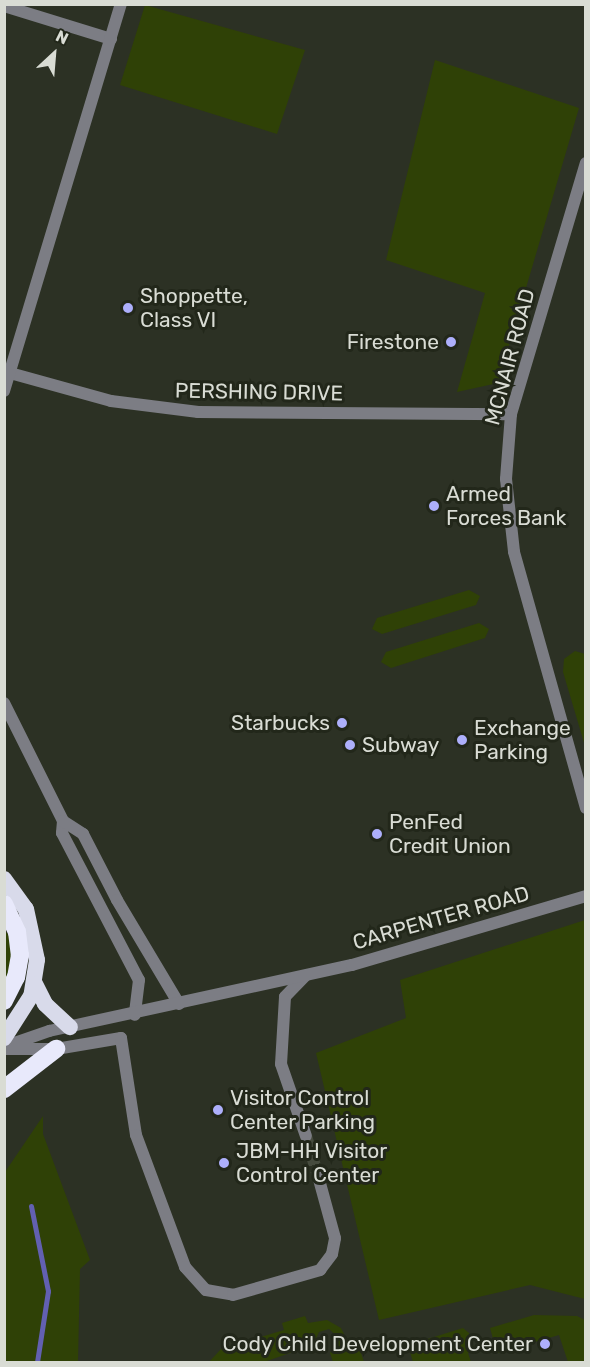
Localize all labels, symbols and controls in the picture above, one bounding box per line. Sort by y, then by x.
north arrow [24,24,84,84]
text: N [53,26,71,48]
place label: Shoppette, Class VI [140,283,248,333]
street label: MCNAIR ROAD [480,286,540,428]
marker: Shoppette, Class VI [121,301,135,315]
place label: Firestone [347,329,439,355]
marker: Firestone [444,335,458,349]
street label: PERSHING DRIVE [175,378,343,406]
place label: Armed Forces Bank [446,481,566,531]
marker: Armed Forces Bank [427,499,441,513]
place label: Starbucks [231,710,330,736]
place label: Exchange Parking [474,715,571,765]
marker: Starbucks [335,716,349,730]
place label: Subway [362,732,439,758]
marker: Exchange Parking [455,733,469,747]
marker: Subway [343,738,357,752]
place label: PenFed Credit Union [389,809,511,859]
marker: PenFed Credit Union [370,827,384,841]
street label: CARPENTER ROAD [350,881,532,955]
place label: Visitor Control Center Parking [230,1085,375,1135]
marker: Visitor Control Center Parking [211,1103,225,1117]
place label: JBM-HH Visitor Control Center [236,1138,388,1188]
marker: JBM-HH Visitor Control Center [217,1156,231,1170]
place label: Cody Child Development Center [222,1331,533,1357]
marker: Cody Child Development Center [538,1337,552,1351]

